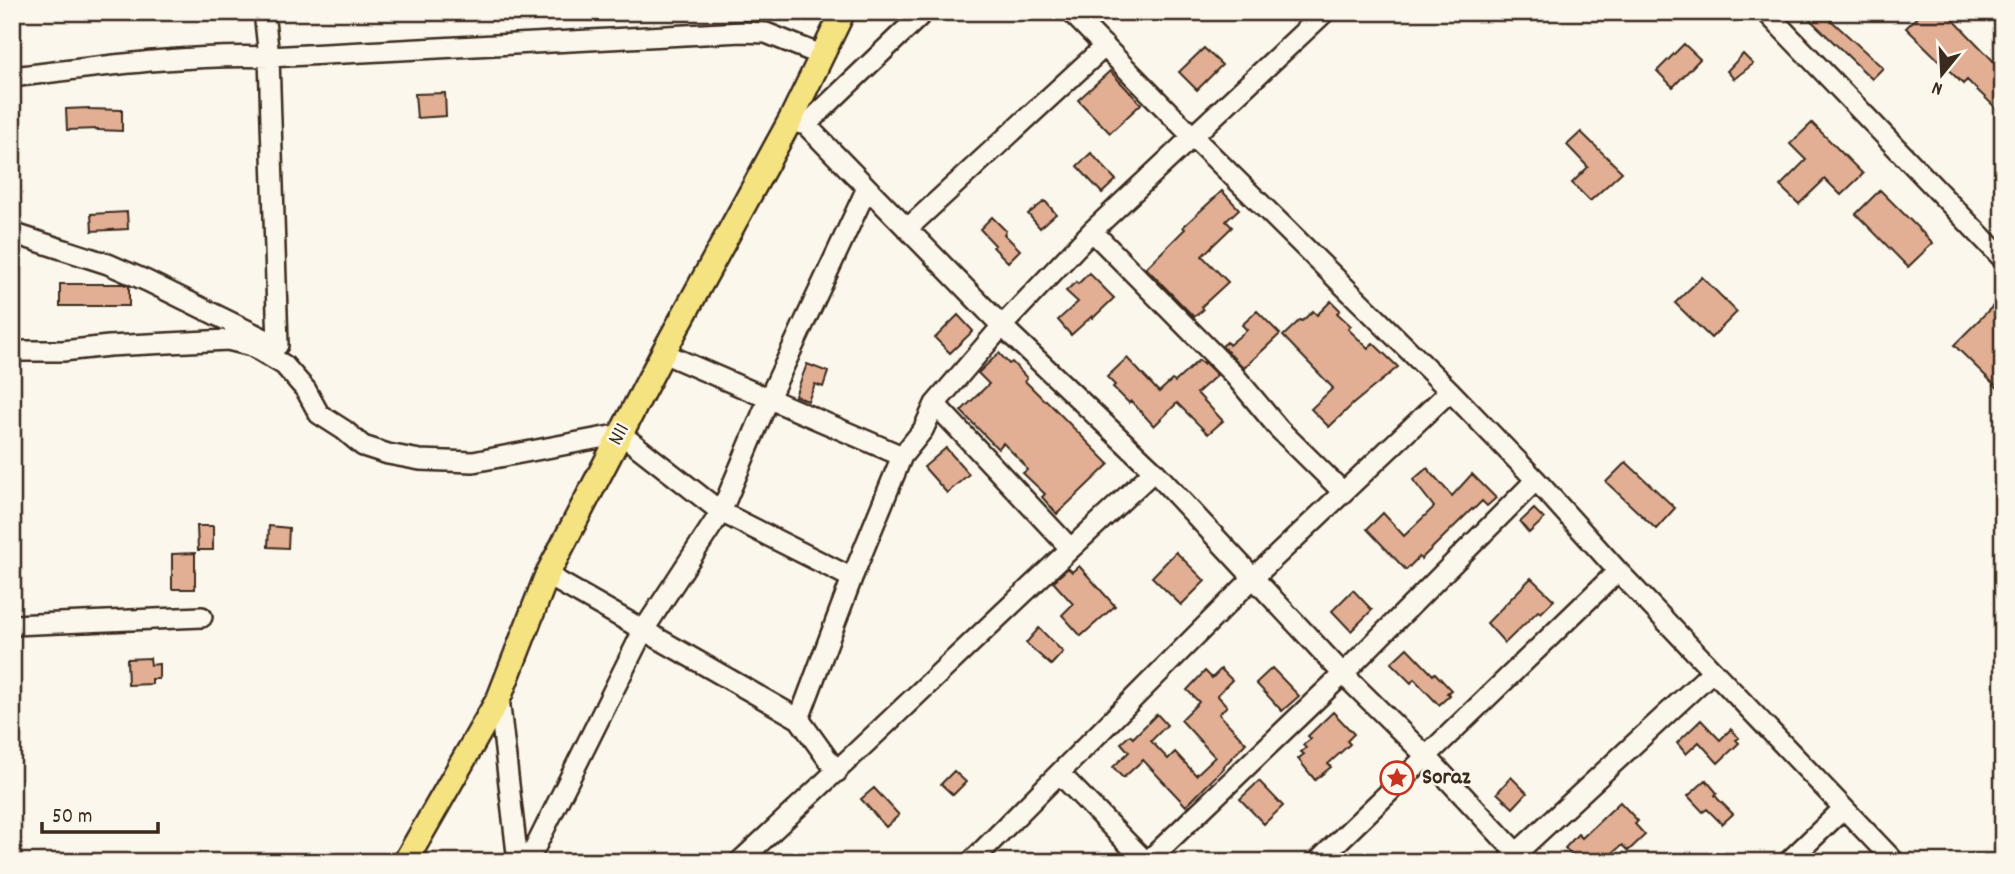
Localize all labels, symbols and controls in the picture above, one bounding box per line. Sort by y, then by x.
north arrow [1906,38,1976,108]
text: N [1929,73,1946,101]
street label: N11 [600,418,640,452]
place icon: Soraz [1378,759,1416,797]
place label: Soraz [1422,762,1471,795]
scale bar [42,790,158,834]
text: 50 m [52,803,92,833]

